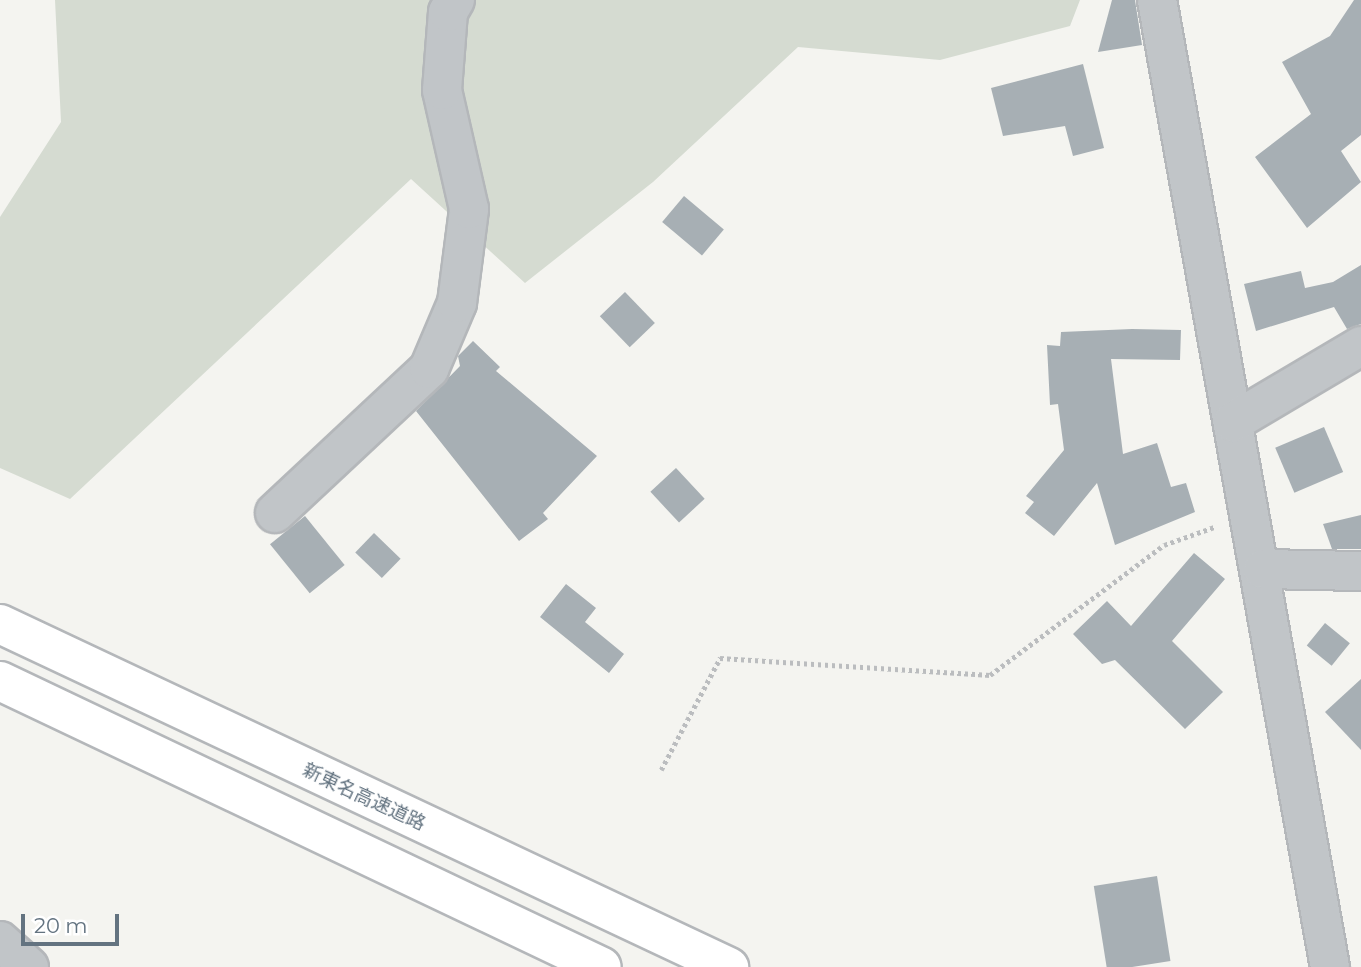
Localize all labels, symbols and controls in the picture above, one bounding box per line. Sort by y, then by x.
street label: 新東名高速道路 [299,759,429,835]
scale bar [24,900,122,944]
text: 20 m [34,913,88,938]

